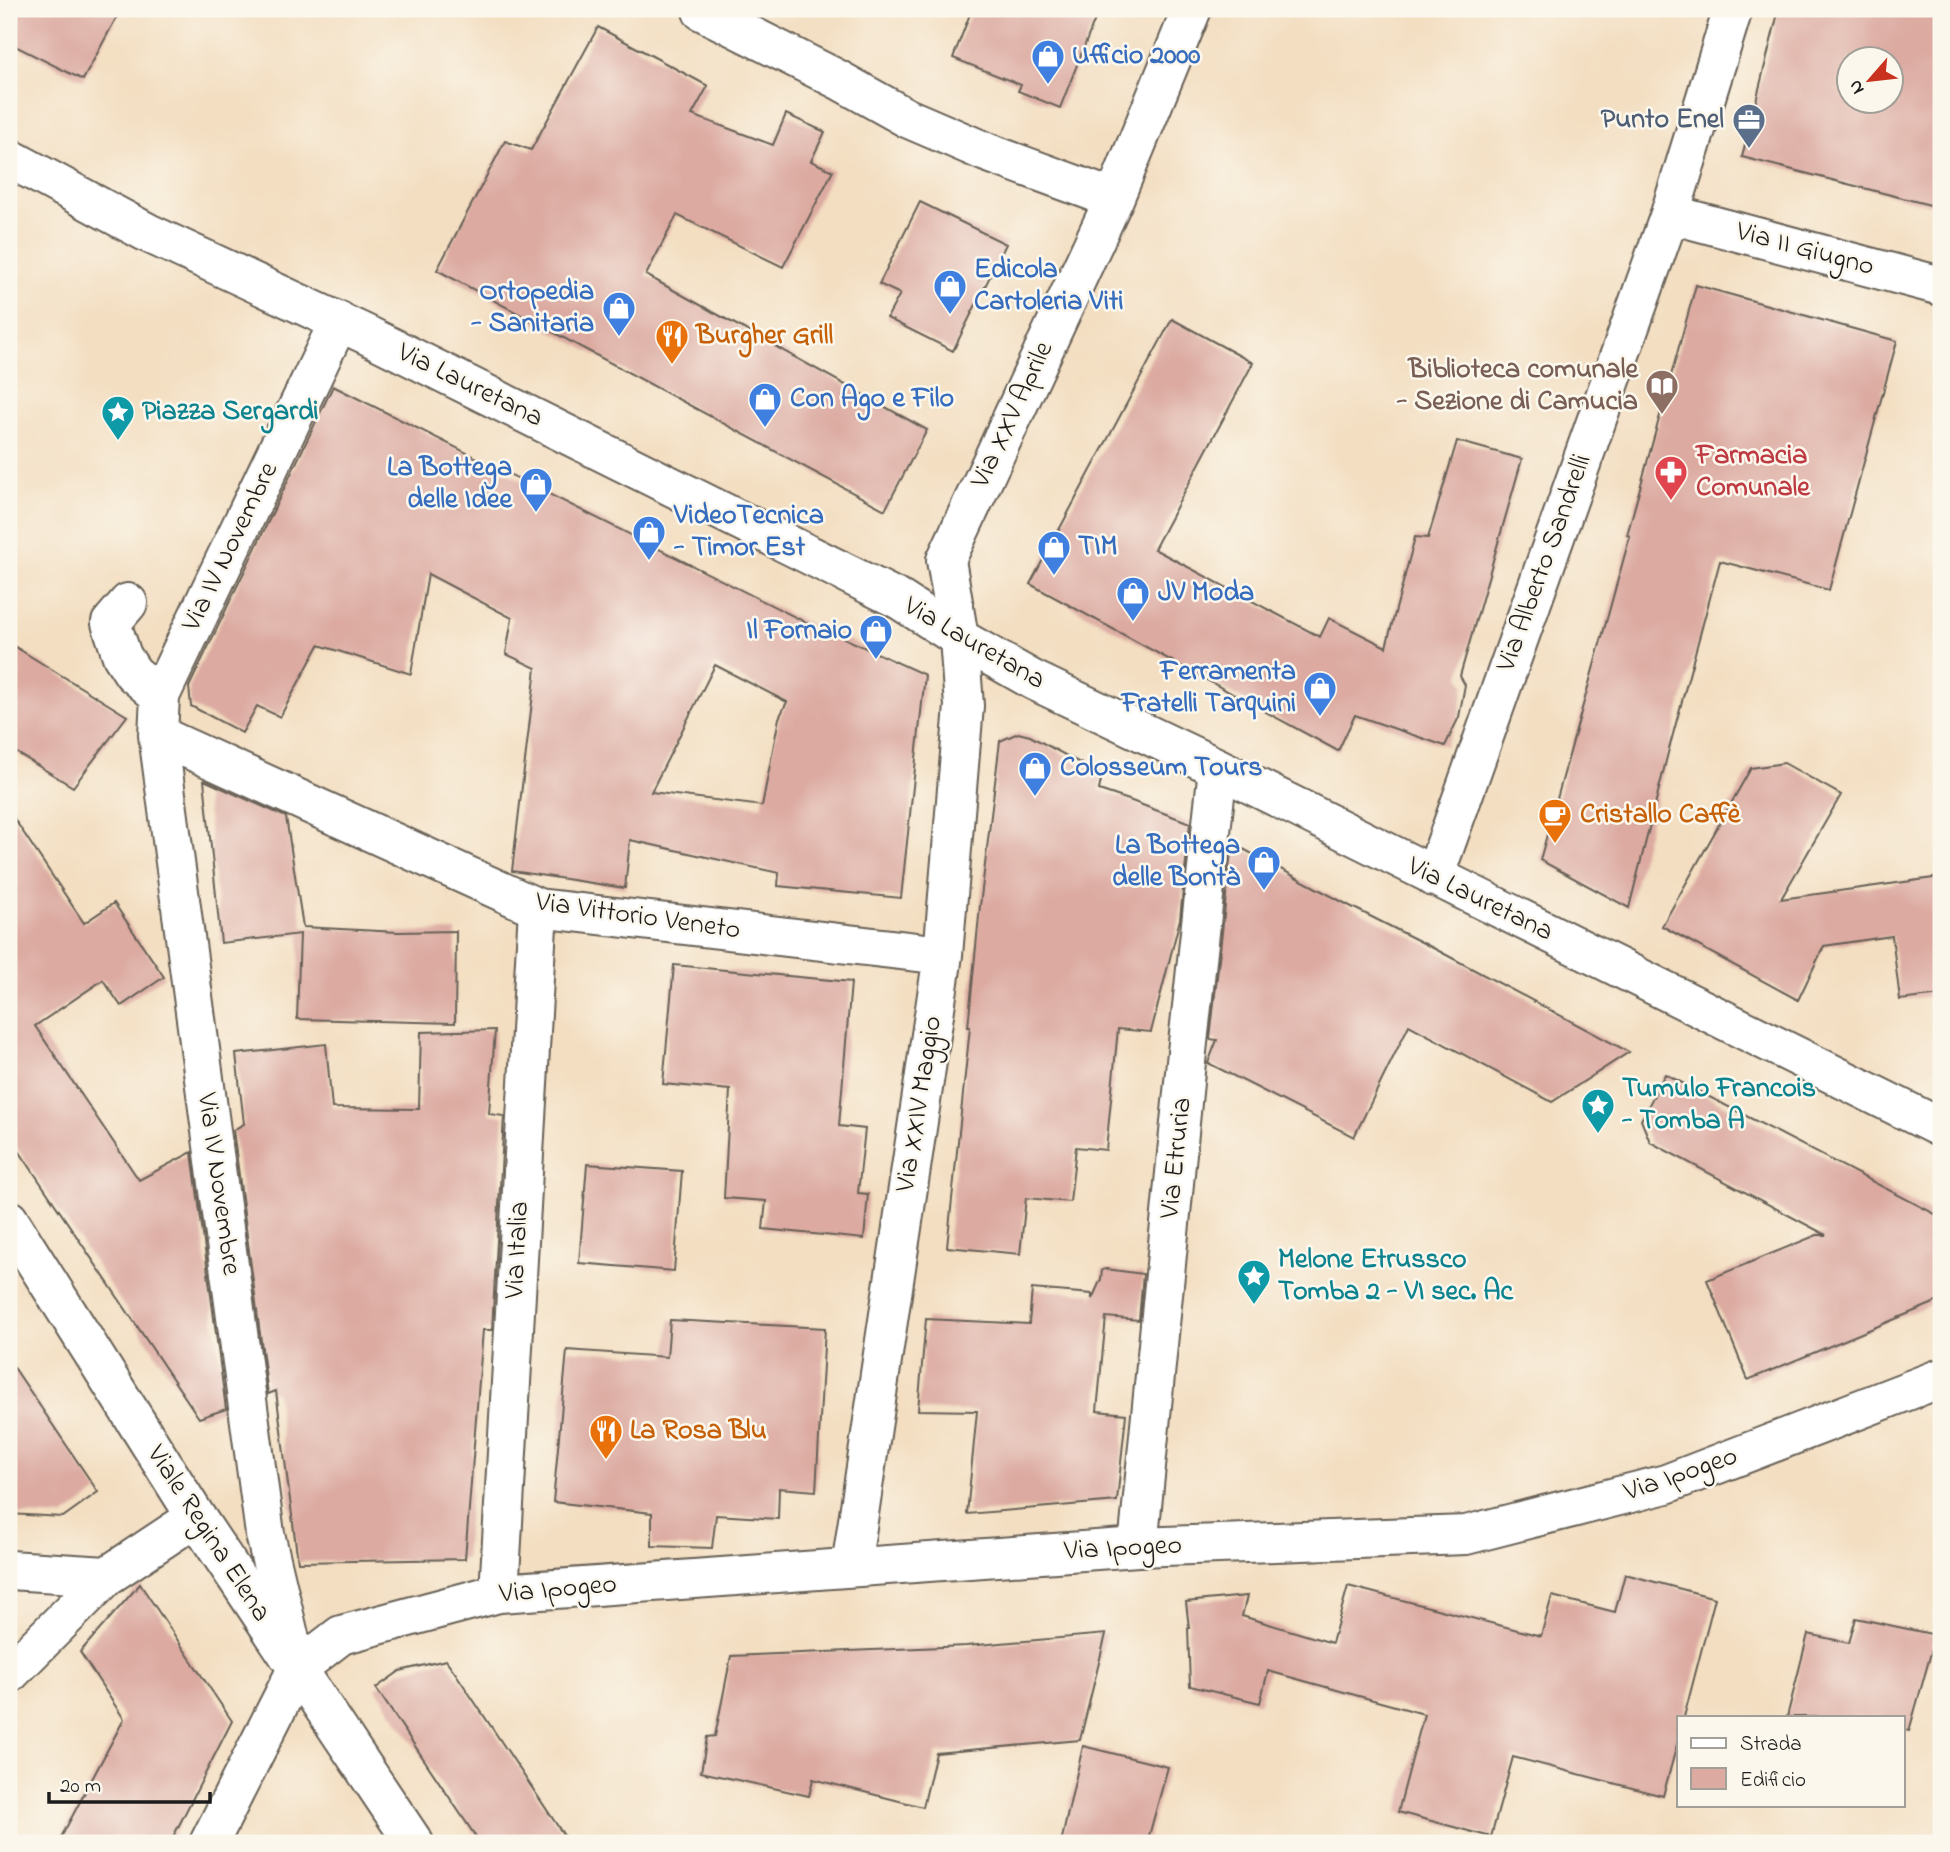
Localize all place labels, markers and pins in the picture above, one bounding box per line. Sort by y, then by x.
place label: Ufficio 2000 [1072,36,1200,77]
shop icon: Ufficio 2000 [1029,37,1067,86]
place label: Punto Enel [1601,100,1724,141]
office icon: Punto Enel [1730,101,1768,150]
place label: Edicola Cartoleria Viti [974,250,1123,323]
shop icon: Edicola Cartoleria Viti [931,267,969,316]
place label: Ortopedia - Sanitaria [470,272,594,345]
shop icon: Ortopedia - Sanitaria [600,289,638,338]
place label: Burgher Grill [694,316,833,358]
restaurant icon: Burgher Grill [653,317,691,366]
place label: Biblioteca comunale - Sezione di Camucia [1396,350,1639,423]
library icon: Biblioteca comunale - Sezione di Camucia [1643,367,1681,416]
place label: Con Ago e Filo [790,379,954,421]
shop icon: Con Ago e Filo [746,380,784,429]
place label: Piazza Sergardi [142,392,319,434]
place icon: Piazza Sergardi [99,393,137,442]
place label: Farmacia Comunale [1694,436,1811,509]
place label: La Bottega delle Idee [387,448,513,521]
pharmacy icon: Farmacia Comunale [1652,453,1690,502]
shop icon: La Bottega delle Idee [517,465,555,514]
place label: VideoTecnica - Timor Est [673,496,824,569]
shop icon: VideoTecnica - Timor Est [630,513,668,562]
place label: TIM [1078,527,1118,568]
shop icon: TIM [1035,528,1073,577]
place label: JV Moda [1158,573,1254,614]
shop icon: JV Moda [1114,574,1152,623]
place label: Il Fornaio [746,611,852,652]
shop icon: Il Fornaio [857,612,895,661]
place label: Ferramenta Fratelli Tarquini [1120,652,1296,725]
shop icon: Ferramenta Fratelli Tarquini [1301,669,1339,718]
place label: Colosseum Tours [1060,748,1262,789]
shop icon: Colosseum Tours [1016,749,1054,798]
place label: Cristallo Caffè [1580,795,1742,836]
cafe icon: Cristallo Caffè [1536,796,1574,845]
place label: La Bottega delle Bontà [1112,826,1241,899]
shop icon: La Bottega delle Bontà [1245,843,1283,892]
place label: Tumulo Francois - Tomba A [1621,1069,1816,1142]
place icon: Tumulo Francois - Tomba A [1579,1086,1617,1135]
place label: Melone Etrussco Tomba 2 - VI sec. Ac [1278,1240,1513,1313]
place icon: Melone Etrussco Tomba 2 - VI sec. Ac [1235,1257,1273,1306]
place label: La Rosa Blu [630,1411,767,1452]
restaurant icon: La Rosa Blu [587,1412,625,1461]

